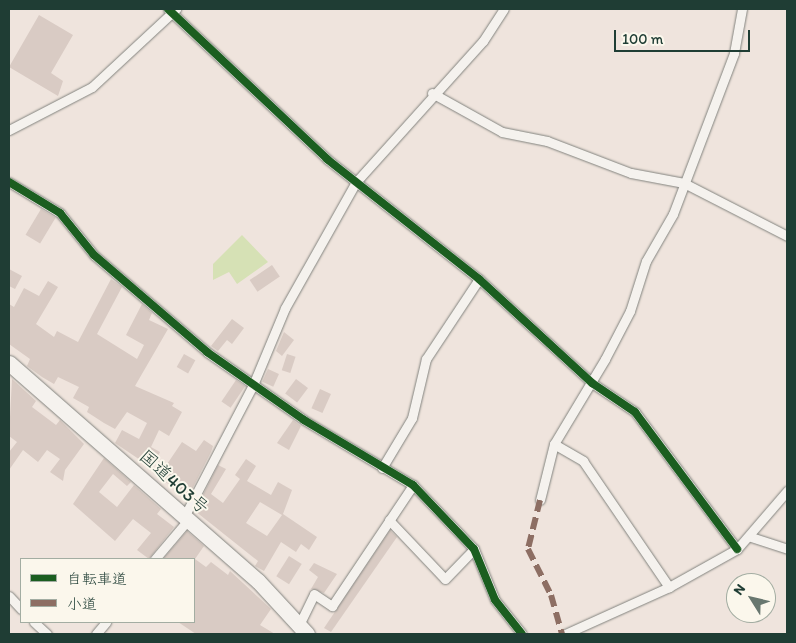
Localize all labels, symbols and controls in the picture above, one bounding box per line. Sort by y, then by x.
scale bar [616,20,752,52]
text: 100 m [622,30,663,48]
street label: 国道403号 [135,445,213,519]
legend [20,558,195,623]
text: 自転車道 [67,570,127,588]
north arrow [726,573,776,623]
text: N [730,581,749,598]
text: 小道 [67,595,97,613]

